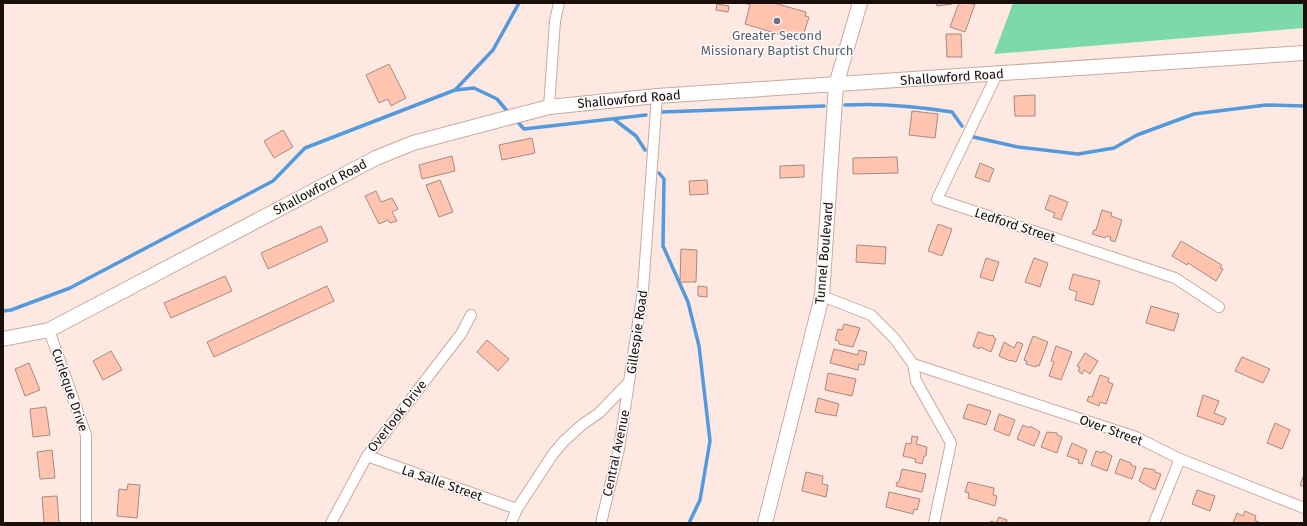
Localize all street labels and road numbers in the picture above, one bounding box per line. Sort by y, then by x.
street label: Shallowford Road [900,66,1004,88]
street label: Shallowford Road [577,87,681,111]
street label: Shallowford Road [271,156,369,218]
street label: Tunnel Boulevard [812,201,836,305]
street label: Ledford Street [973,205,1058,245]
street label: Gillespie Road [624,289,650,375]
street label: Curleque Drive [49,347,91,433]
street label: Overlook Drive [364,377,430,455]
street label: Central Avenue [599,408,633,498]
street label: Over Street [1077,412,1145,448]
street label: La Salle Street [400,462,485,504]

